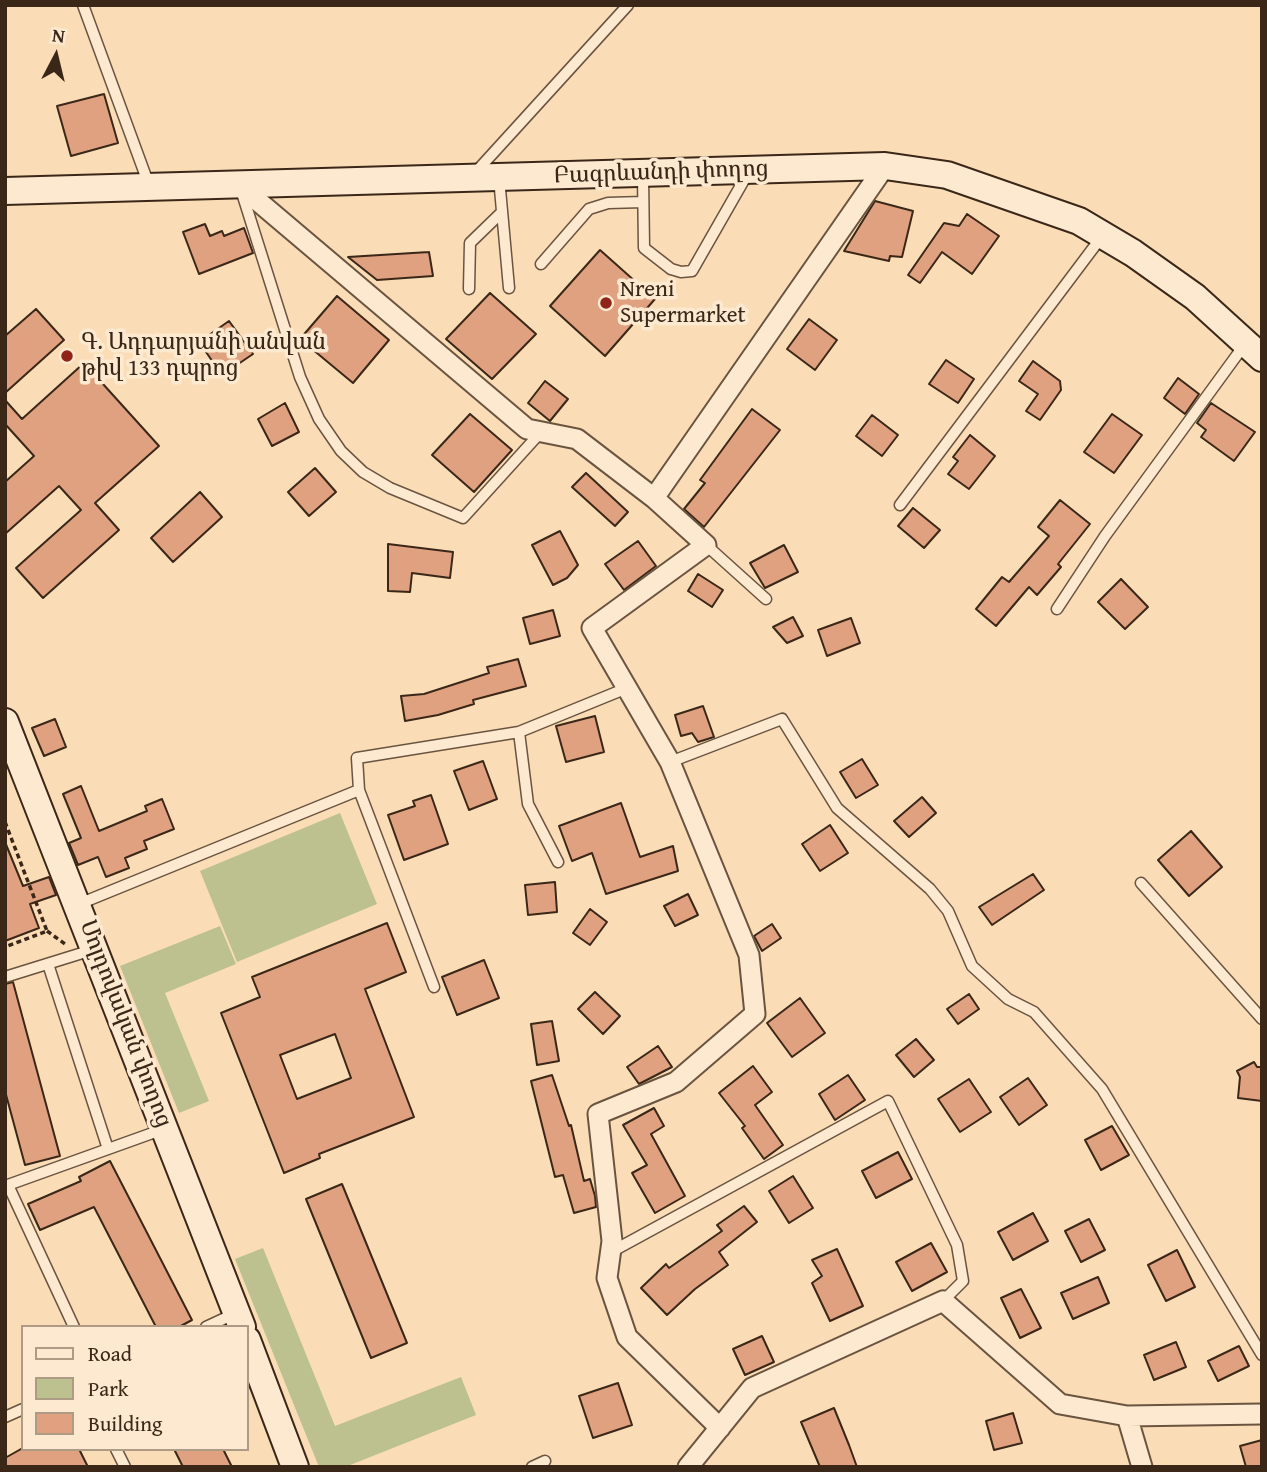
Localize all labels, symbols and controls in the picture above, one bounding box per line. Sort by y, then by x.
text: N [51,20,67,50]
north arrow [21,21,91,91]
street label: Բագրևանդի փողոց [553,155,769,191]
place label: Nreni Supermarket [620,276,746,330]
marker: Nreni Supermarket [598,295,614,311]
place label: Գ. Ադդարյանի անվան թիվ 133 դպրոց [81,329,326,383]
marker: Գ. Ադդարյանի անվան թիվ 133 դպրոց [59,348,75,364]
street label: Մոլդովական փողոց [73,917,177,1131]
legend [21,1325,248,1451]
text: Road [88,1338,132,1369]
text: Park [88,1373,129,1404]
text: Building [88,1408,162,1439]

